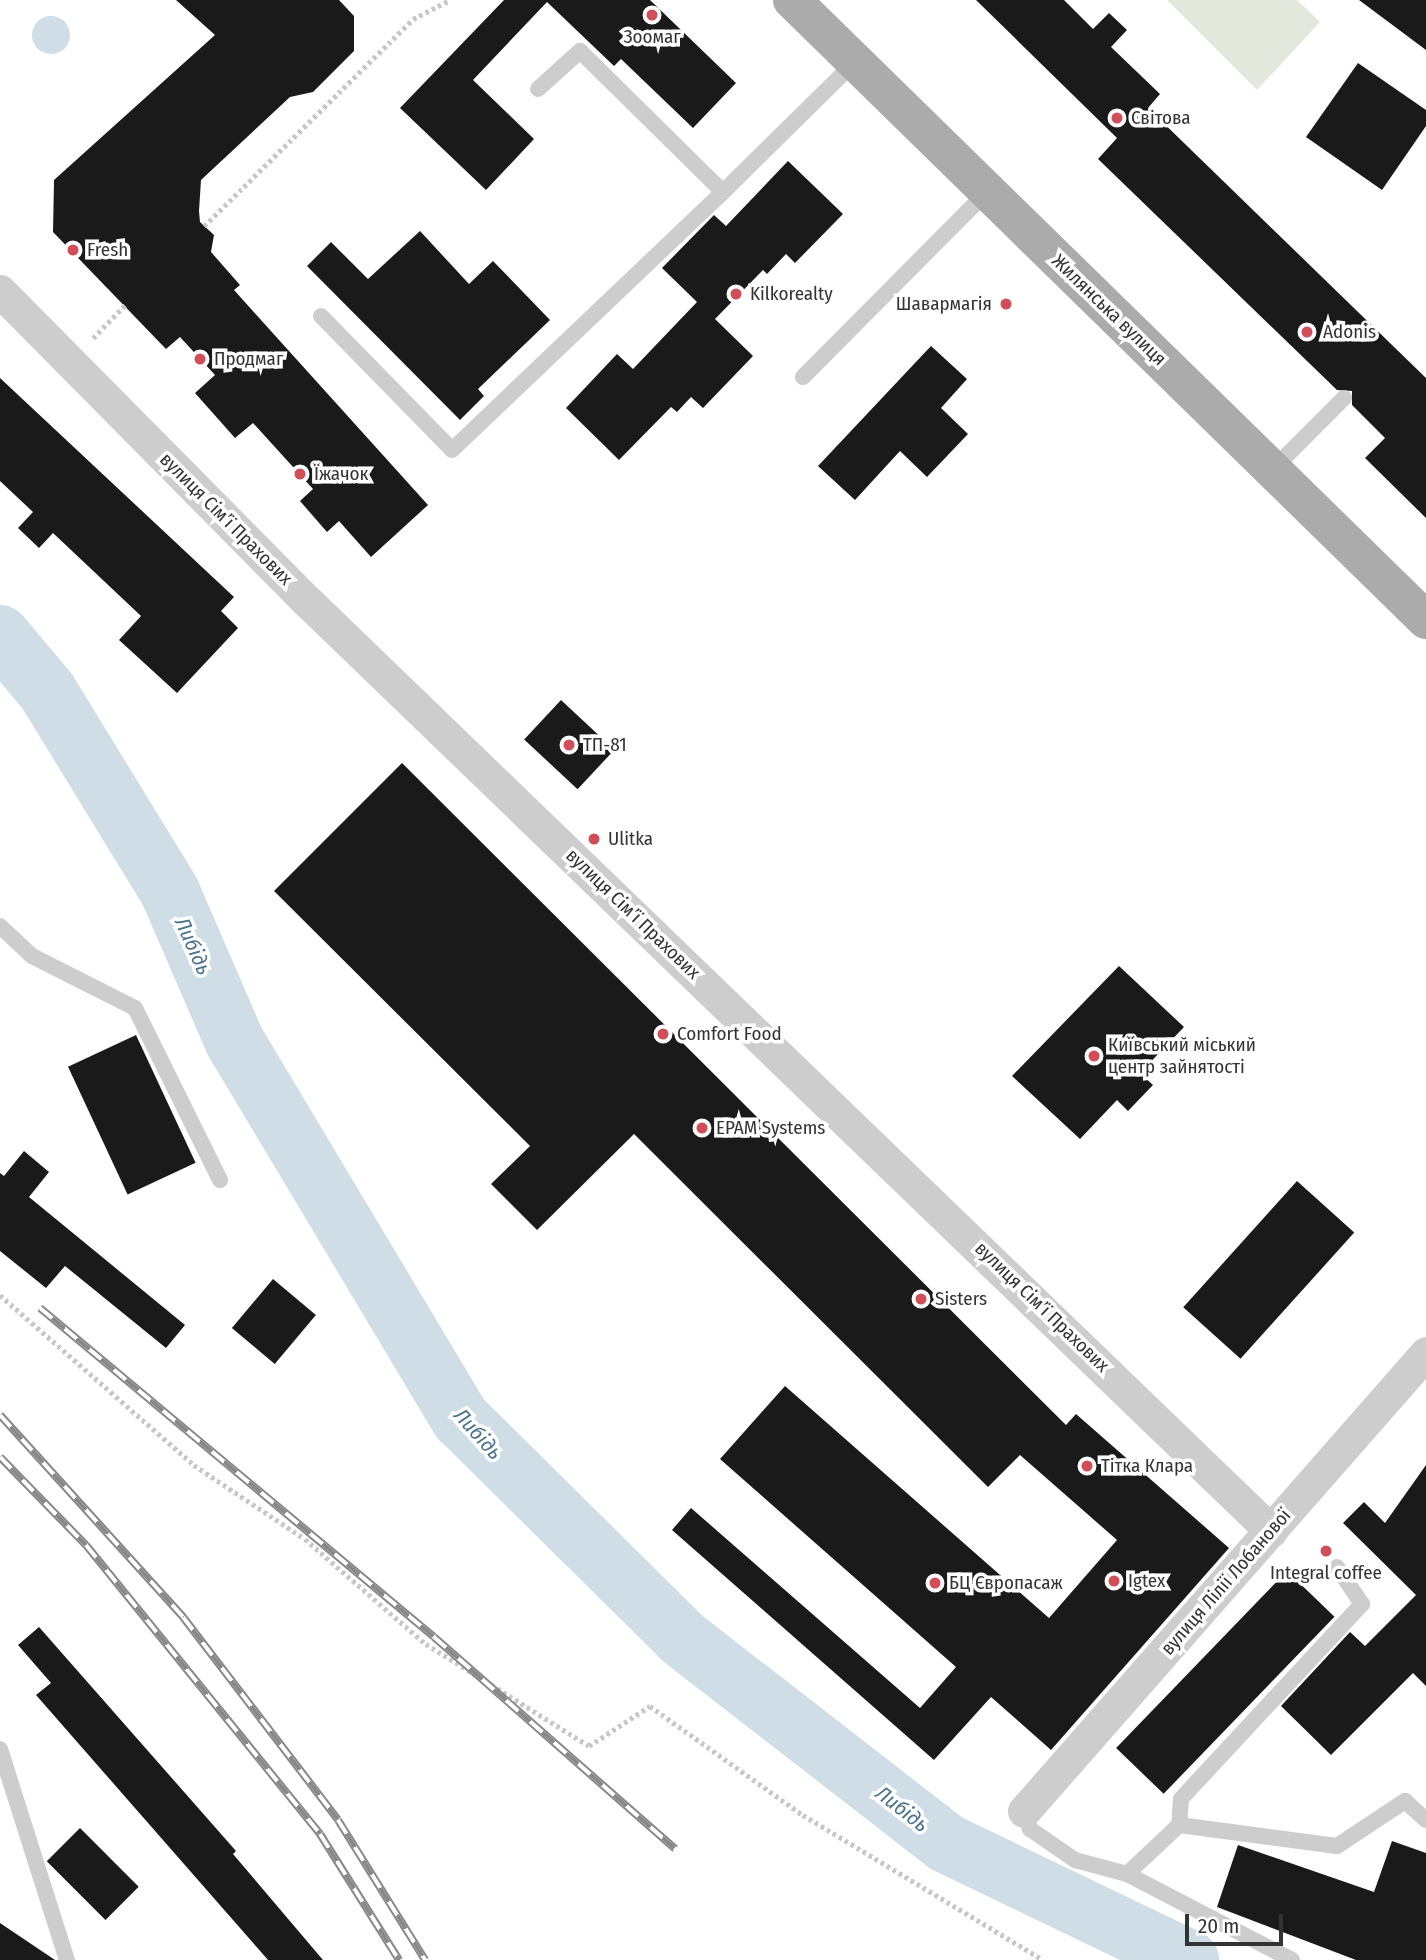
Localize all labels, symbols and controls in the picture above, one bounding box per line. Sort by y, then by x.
marker: Зоомаг [644,7,660,23]
place label: Зоомаг [623,26,681,48]
place label: Світова [1131,107,1191,129]
marker: Світова [1109,110,1125,126]
place label: Fresh [87,239,128,261]
marker: Fresh [65,242,81,258]
street label: Жилянська вулиця [1047,250,1171,370]
place label: Kilkorealty [750,283,833,305]
marker: Kilkorealty [728,286,744,302]
place label: Шавармагія [896,293,992,315]
marker: Шавармагія [998,296,1014,312]
place label: Adonis [1323,321,1376,343]
marker: Adonis [1297,322,1317,342]
place label: Продмаг [214,348,283,370]
marker: Продмаг [192,351,208,367]
street label: вулиця Сімʼї Прахових [155,448,297,590]
place label: Їжачок [314,463,368,485]
marker: Їжачок [292,466,308,482]
place label: ТП-81 [583,734,627,756]
marker: ТП-81 [561,737,577,753]
place label: Ulitka [608,828,653,850]
marker: Ulitka [586,831,602,847]
street label: вулиця Сімʼї Прахових [561,844,705,984]
water label: Либідь [169,913,217,979]
place label: Comfort Food [677,1023,782,1045]
marker: Comfort Food [655,1026,671,1042]
place label: Київський міський центр зайнятості [1108,1034,1256,1078]
marker: Київський міський центр зайнятості [1086,1048,1102,1064]
place label: EPAM Systems [716,1117,825,1139]
marker: EPAM Systems [694,1120,710,1136]
street label: вулиця Сімʼї Прахових [970,1237,1114,1377]
place label: Sisters [935,1288,987,1310]
marker: Sisters [913,1291,929,1307]
water label: Либідь [449,1403,507,1465]
place label: Тітка Клара [1101,1455,1193,1477]
marker: Тітка Клара [1079,1458,1095,1474]
street label: вулиця Лілії Лобанової [1156,1504,1296,1660]
marker: Integral coffee [1318,1543,1334,1559]
place label: Integral coffee [1270,1562,1382,1584]
place label: Igtex [1128,1570,1165,1592]
place label: БЦ Європасаж [949,1572,1063,1594]
marker: Igtex [1106,1573,1122,1589]
marker: БЦ Європасаж [927,1575,943,1591]
water label: Либідь [871,1781,933,1837]
scale bar [1188,1900,1286,1944]
text: 20 m [1198,1913,1239,1939]

